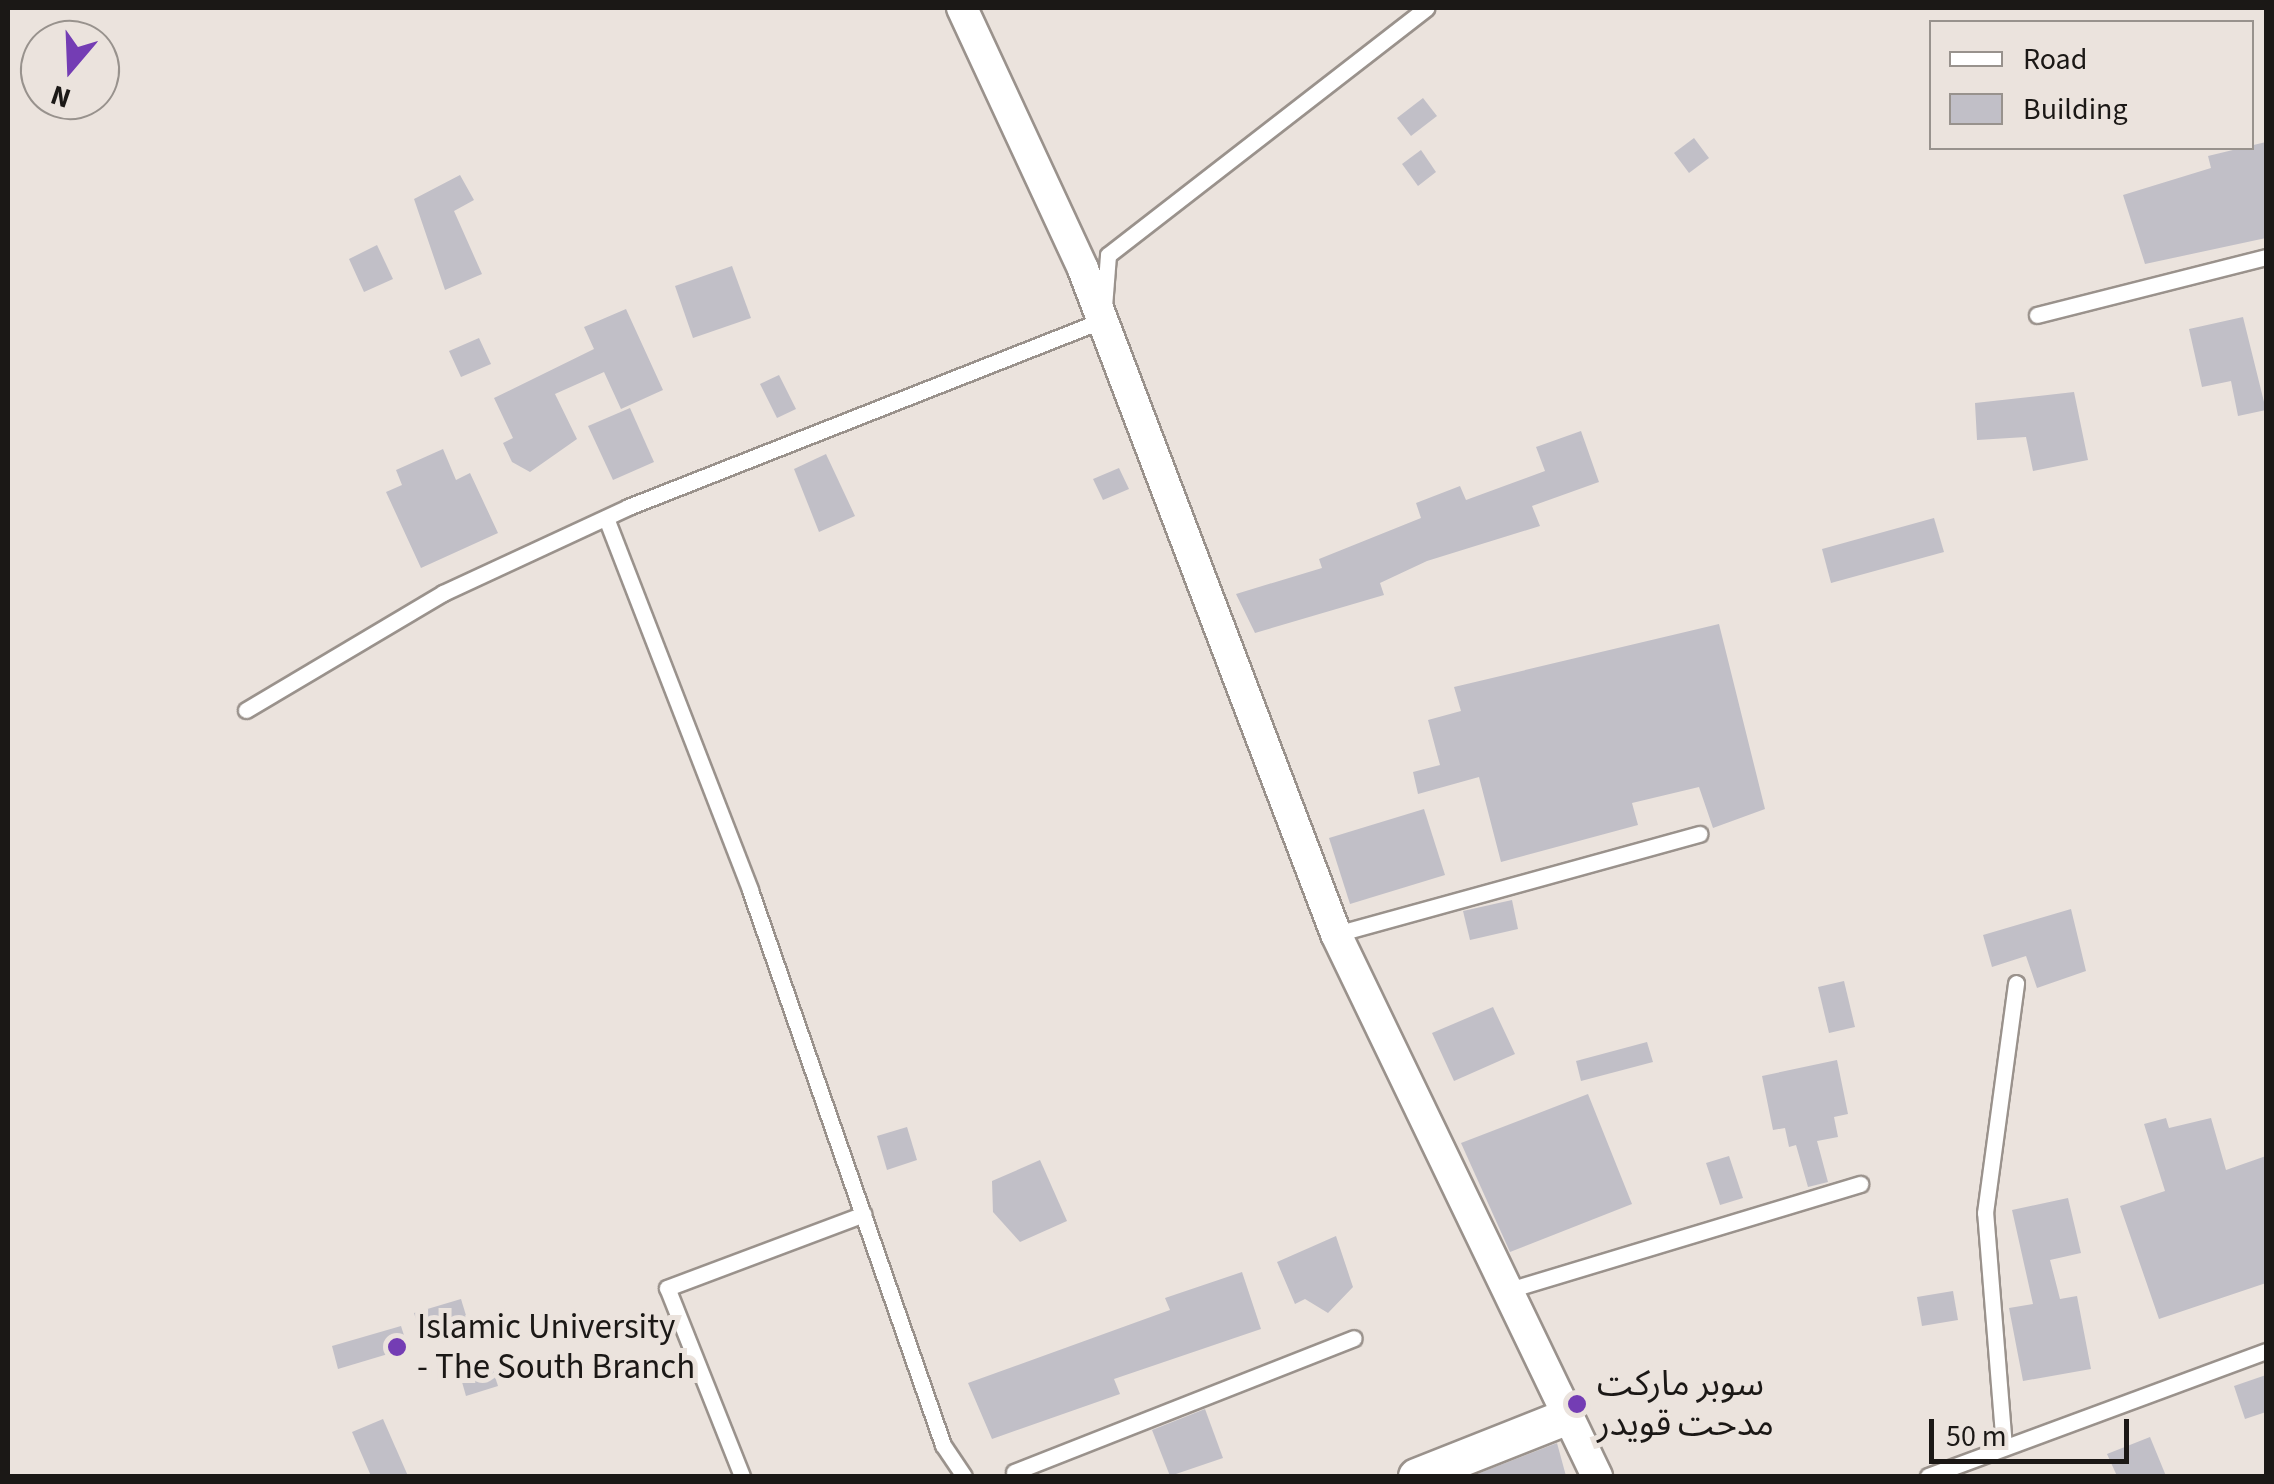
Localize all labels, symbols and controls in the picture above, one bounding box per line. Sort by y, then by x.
north arrow [20,20,120,120]
legend [1929,20,2254,150]
text: Road [2023,38,2087,81]
text: N [46,75,76,118]
text: Building [2023,88,2128,131]
place label: Islamic University - The South Branch [417,1306,695,1388]
marker: Islamic University - The South Branch [386,1336,408,1358]
place label: سوبر ماركت مدحت قويدر [1597,1363,1774,1445]
marker: سوبر ماركت مدحت قويدر [1566,1393,1588,1415]
scale bar [1934,1399,2134,1461]
text: 50 m [1946,1415,2007,1458]

